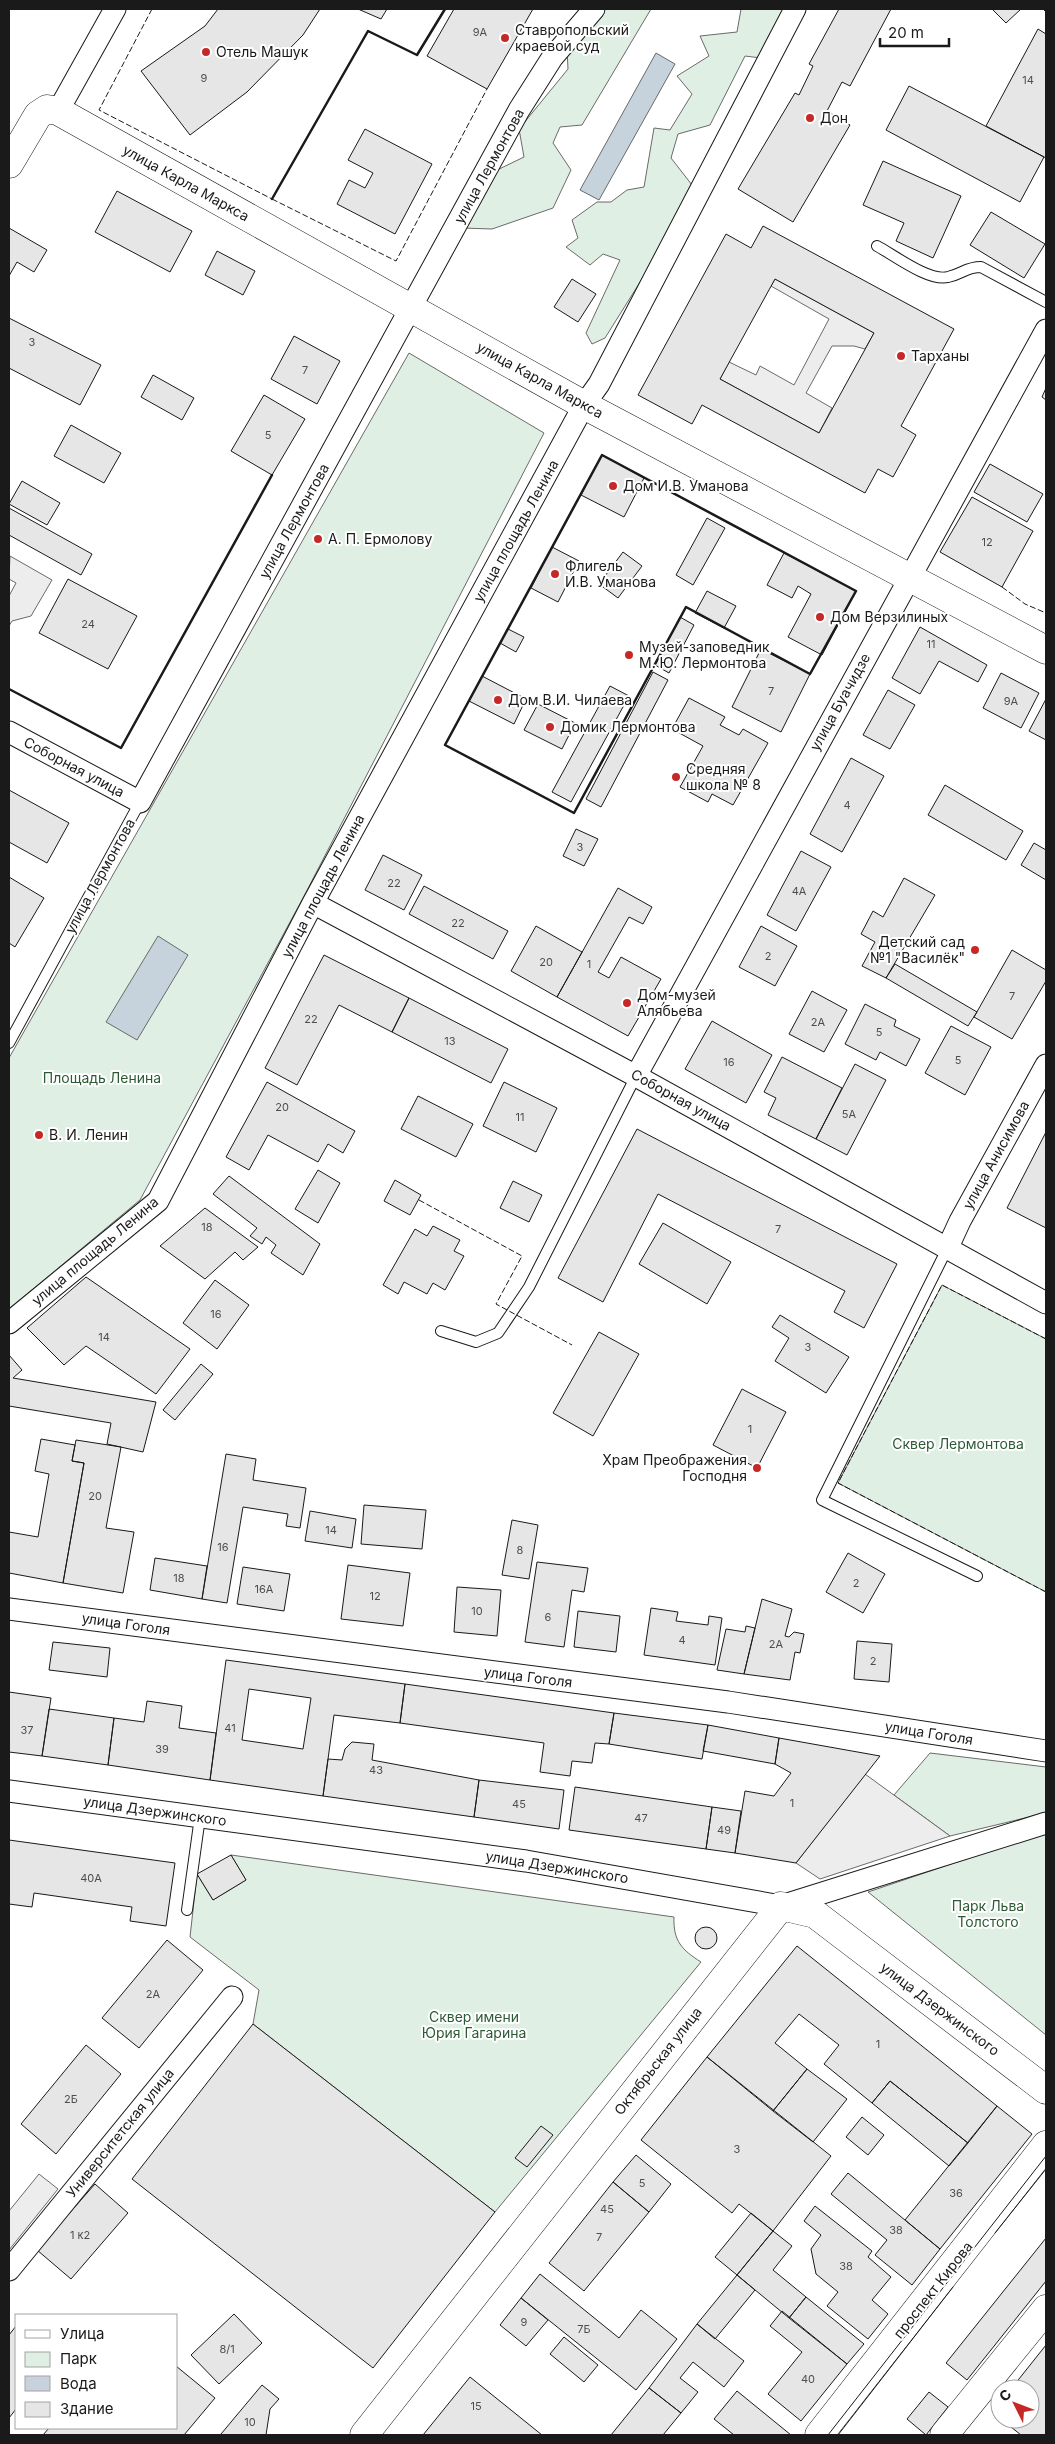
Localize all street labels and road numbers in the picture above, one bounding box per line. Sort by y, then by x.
street label: улица Лермонтова [450,105,527,226]
street label: улица Карла Маркса [120,141,252,224]
street label: улица Карла Маркса [474,338,606,421]
street label: улица площадь Ленина [469,457,562,605]
street label: улица Лермонтова [255,460,332,581]
street label: улица Буачидзе [806,650,873,753]
street label: Соборная улица [21,733,127,800]
street label: улица площадь Ленина [278,811,368,960]
street label: улица Лермонтова [61,815,138,936]
street label: Соборная улица [628,1065,734,1134]
street label: улица Анисимова [959,1098,1032,1212]
street label: улица площадь Ленина [28,1193,161,1309]
street label: улица Гоголя [81,1609,171,1638]
street label: улица Гоголя [483,1663,573,1690]
street label: улица Гоголя [884,1717,974,1748]
street label: улица Дзержинского [82,1792,228,1829]
street label: улица Дзержинского [484,1847,630,1886]
street label: улица Дзержинского [878,1958,1003,2059]
street label: Октябрьская улица [610,2003,705,2118]
street label: Университетская улица [62,2065,177,2201]
street label: проспект Кирова [890,2238,976,2341]

